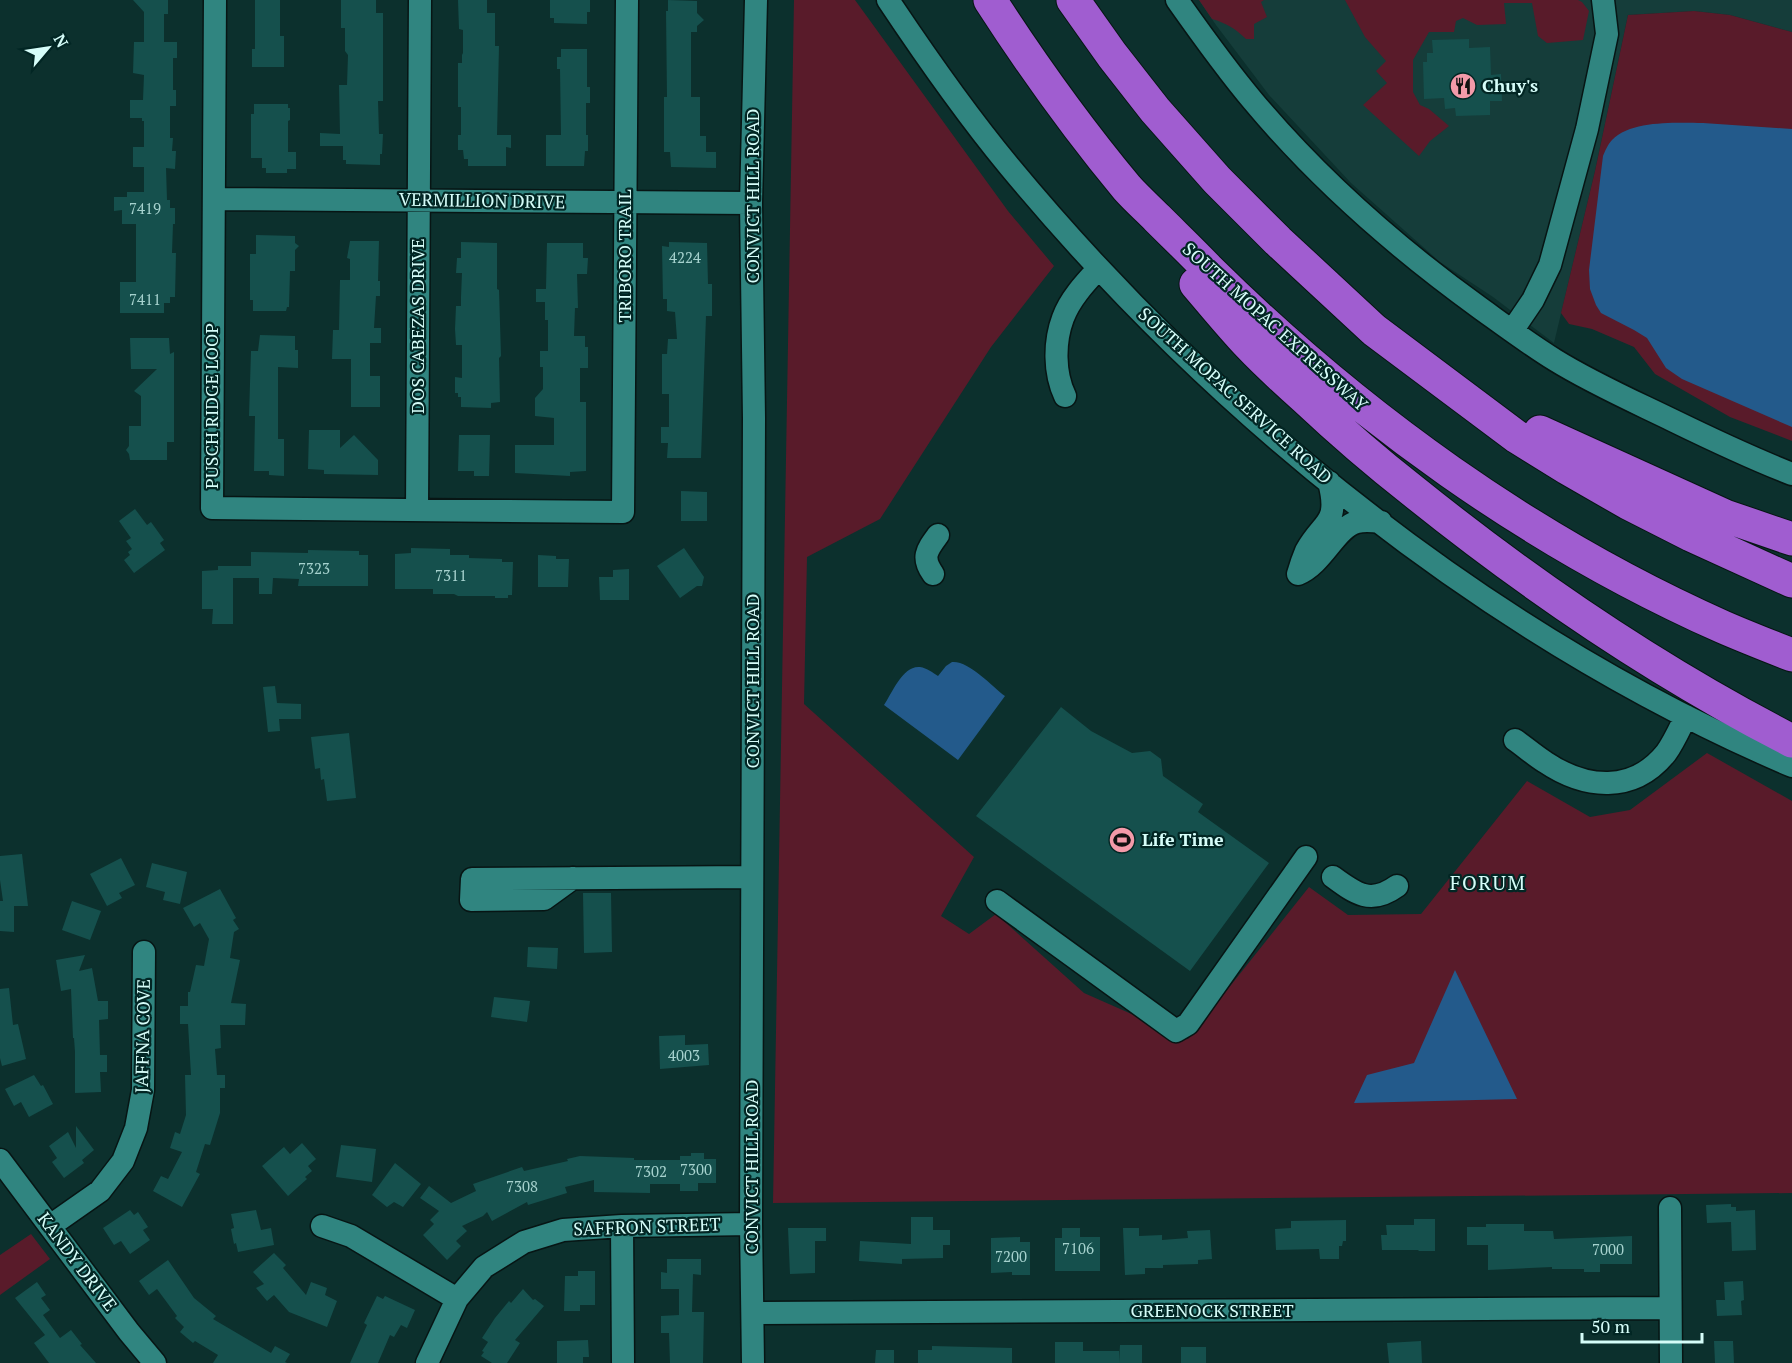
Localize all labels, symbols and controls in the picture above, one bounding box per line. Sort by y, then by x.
north arrow [18,18,78,78]
text: N [49,30,74,51]
restaurant icon: Chuy's [1448,71,1478,101]
place label: Chuy's [1482,73,1538,97]
street label: CONVICT HILL ROAD [740,109,764,283]
street label: VERMILLION DRIVE [399,187,565,213]
street label: TRIBORO TRAIL [612,189,636,323]
house number: 7419 [129,198,161,218]
street label: SOUTH MOPAC EXPRESSWAY [1178,237,1374,416]
street label: DOS CABEZAS DRIVE [405,238,429,414]
house number: 4224 [669,247,701,267]
house number: 7411 [129,289,161,309]
street label: SOUTH MOPAC SERVICE ROAD [1134,302,1338,489]
street label: PUSCH RIDGE LOOP [199,323,223,489]
house number: 7323 [298,558,330,578]
house number: 7311 [435,565,467,585]
street label: CONVICT HILL ROAD [740,594,764,768]
sports icon: Life Time [1107,825,1137,855]
place label: Life Time [1142,827,1224,851]
district label: FORUM [1450,869,1526,896]
street label: JAFFNA COVE [129,979,155,1093]
house number: 4003 [668,1045,700,1065]
street label: CONVICT HILL ROAD [739,1080,763,1254]
house number: 7300 [680,1159,712,1179]
house number: 7302 [635,1161,667,1181]
house number: 7308 [506,1176,538,1196]
street label: KANDY DRIVE [33,1207,123,1316]
street label: SAFFRON STREET [573,1211,721,1241]
house number: 7106 [1062,1238,1094,1258]
house number: 7000 [1592,1239,1624,1259]
house number: 7200 [995,1246,1027,1266]
street label: GREENOCK STREET [1130,1298,1294,1322]
scale bar [1582,1306,1702,1344]
text: 50 m [1591,1314,1631,1338]

